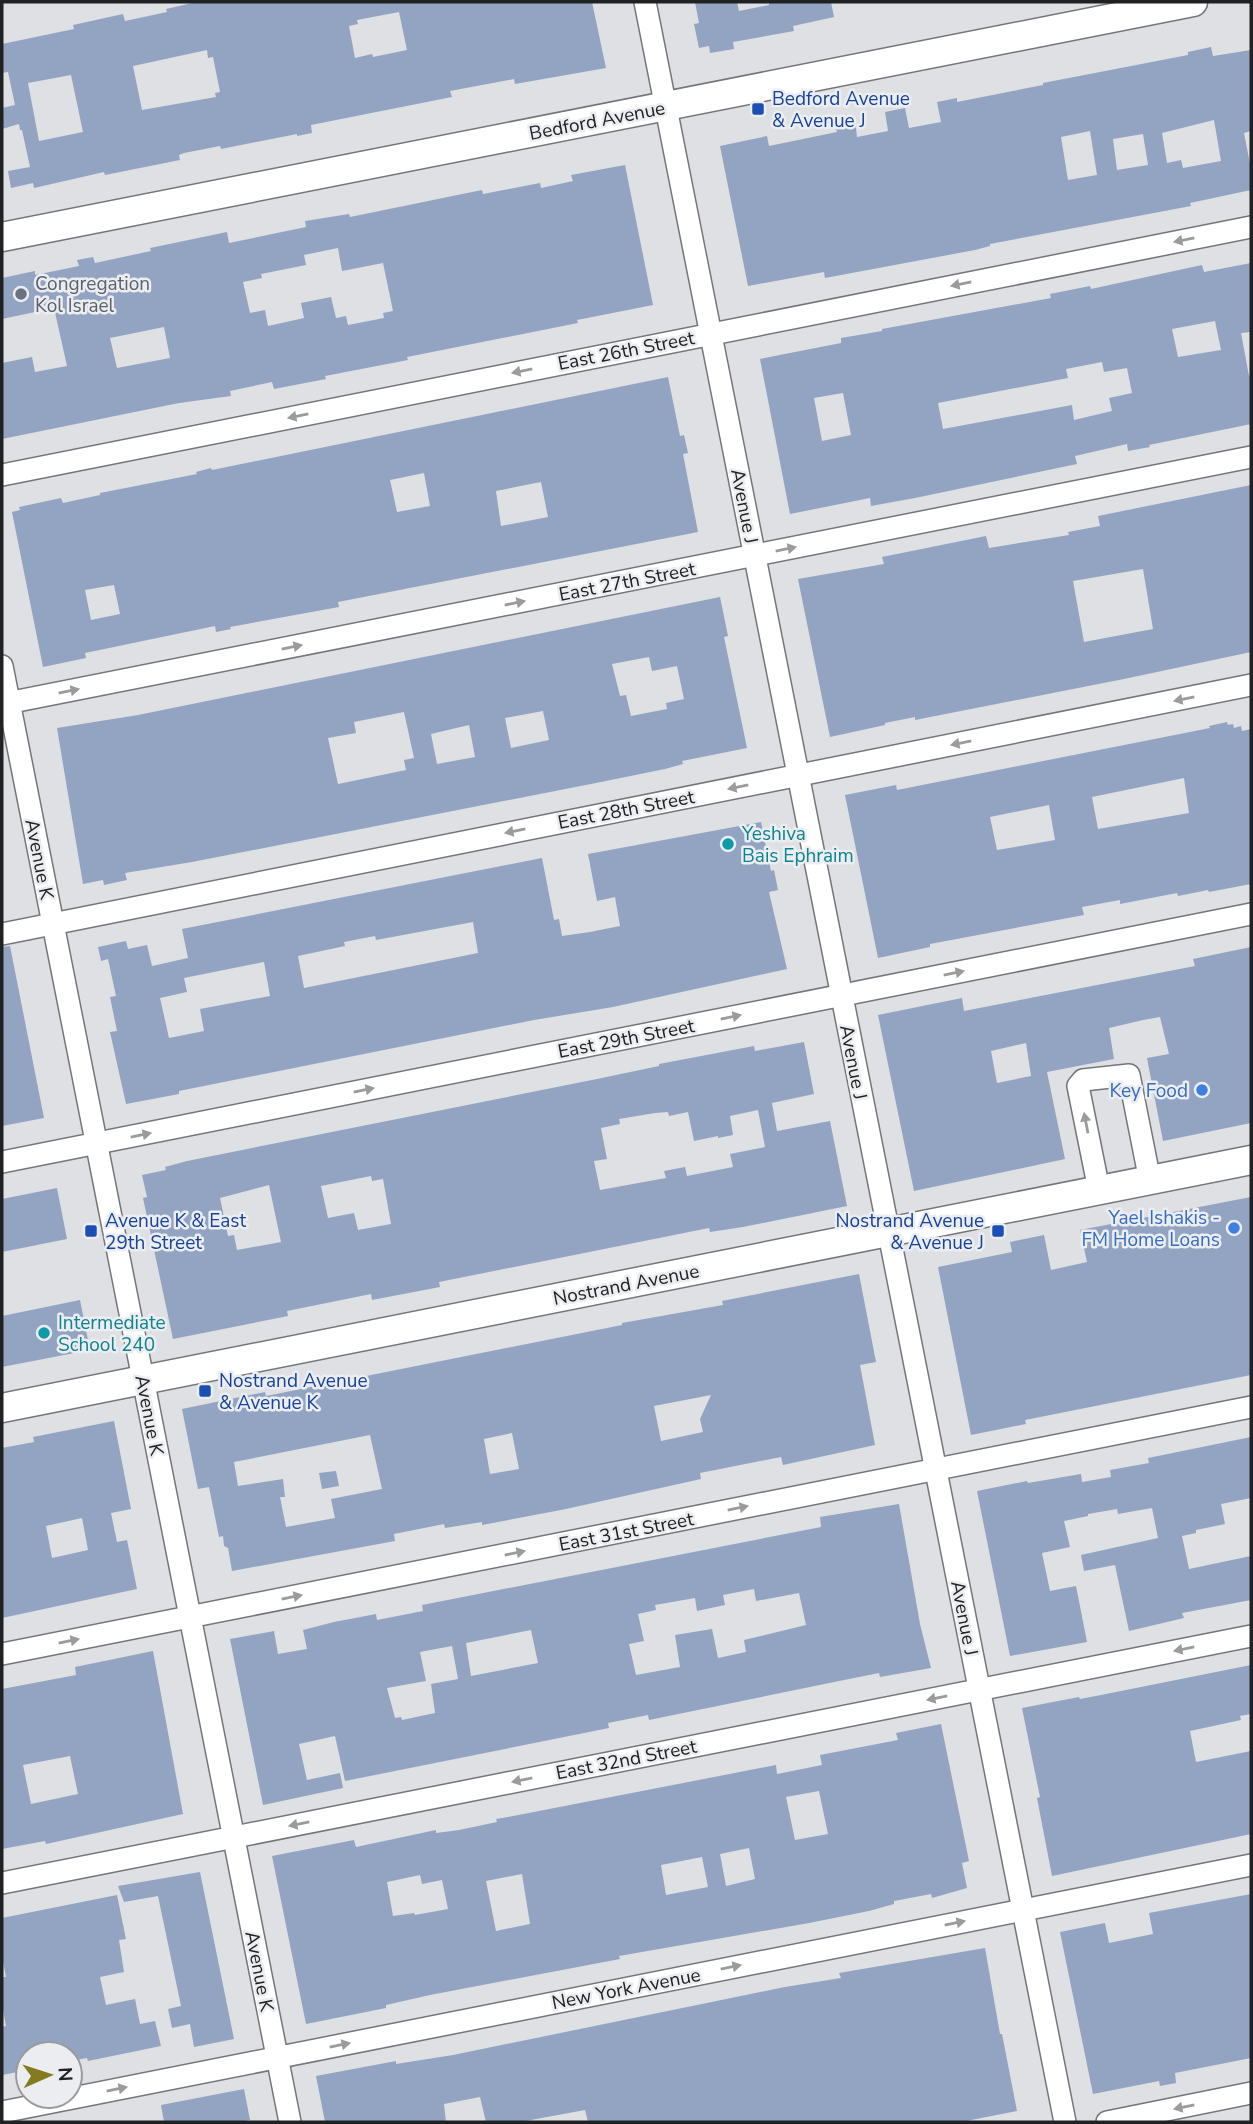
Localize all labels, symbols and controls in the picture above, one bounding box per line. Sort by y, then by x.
place label: Bedford Avenue & Avenue J [772,86,910,134]
street label: Bedford Avenue [527,95,667,147]
marker: Bedford Avenue & Avenue J [750,101,766,117]
one-way arrow [1173,235,1195,246]
place label: Congregation Kol Israel [35,271,150,319]
one-way arrow [950,279,972,290]
marker: Congregation Kol Israel [13,286,29,302]
street label: East 26th Street [556,325,697,377]
one-way arrow [511,366,533,377]
one-way arrow [287,410,309,421]
street label: Avenue J [724,467,764,546]
one-way arrow [775,543,797,554]
street label: East 27th Street [557,556,698,608]
one-way arrow [504,597,526,608]
one-way arrow [281,641,303,652]
one-way arrow [58,685,80,696]
one-way arrow [1173,693,1195,704]
one-way arrow [950,737,972,748]
one-way arrow [727,782,749,793]
street label: East 28th Street [556,784,697,836]
street label: Avenue K [18,817,60,903]
place label: Yeshiva Bais Ephraim [741,821,854,869]
one-way arrow [504,826,526,837]
marker: Yeshiva Bais Ephraim [720,836,736,852]
one-way arrow [943,967,965,978]
one-way arrow [720,1011,742,1022]
street label: East 29th Street [556,1013,697,1065]
street label: Avenue J [833,1023,873,1102]
place label: Key Food [1109,1078,1188,1104]
marker: Key Food [1194,1082,1210,1098]
one-way arrow [353,1084,375,1095]
one-way arrow [1080,1112,1091,1134]
one-way arrow [130,1129,152,1140]
place label: Yael Ishakis - FM Home Loans [1081,1205,1220,1253]
place label: Avenue K & East 29th Street [105,1208,246,1256]
place label: Nostrand Avenue & Avenue J [835,1208,984,1256]
marker: Yael Ishakis - FM Home Loans [1226,1220,1242,1236]
marker: Avenue K & East 29th Street [83,1223,99,1239]
marker: Nostrand Avenue & Avenue J [990,1223,1006,1239]
street label: Nostrand Avenue [551,1258,702,1312]
place label: Intermediate School 240 [58,1310,166,1358]
marker: Intermediate School 240 [36,1325,52,1341]
place label: Nostrand Avenue & Avenue K [219,1368,368,1416]
street label: Avenue K [128,1373,170,1459]
marker: Nostrand Avenue & Avenue K [197,1383,213,1399]
one-way arrow [727,1503,749,1514]
street label: East 31st Street [557,1506,696,1558]
one-way arrow [504,1547,526,1558]
street label: Avenue J [944,1579,984,1658]
one-way arrow [281,1591,303,1602]
one-way arrow [58,1635,80,1646]
one-way arrow [1173,1644,1195,1655]
one-way arrow [926,1692,948,1703]
street label: East 32nd Street [554,1734,699,1786]
one-way arrow [511,1775,533,1786]
one-way arrow [288,1819,310,1830]
one-way arrow [944,1918,966,1929]
street label: Avenue K [238,1929,280,2015]
street label: New York Avenue [550,1962,703,2016]
one-way arrow [720,1962,742,1973]
one-way arrow [329,2039,351,2050]
north arrow [14,2040,84,2110]
text: N [52,2066,78,2082]
one-way arrow [106,2083,128,2094]
one-way arrow [1173,2101,1195,2112]

